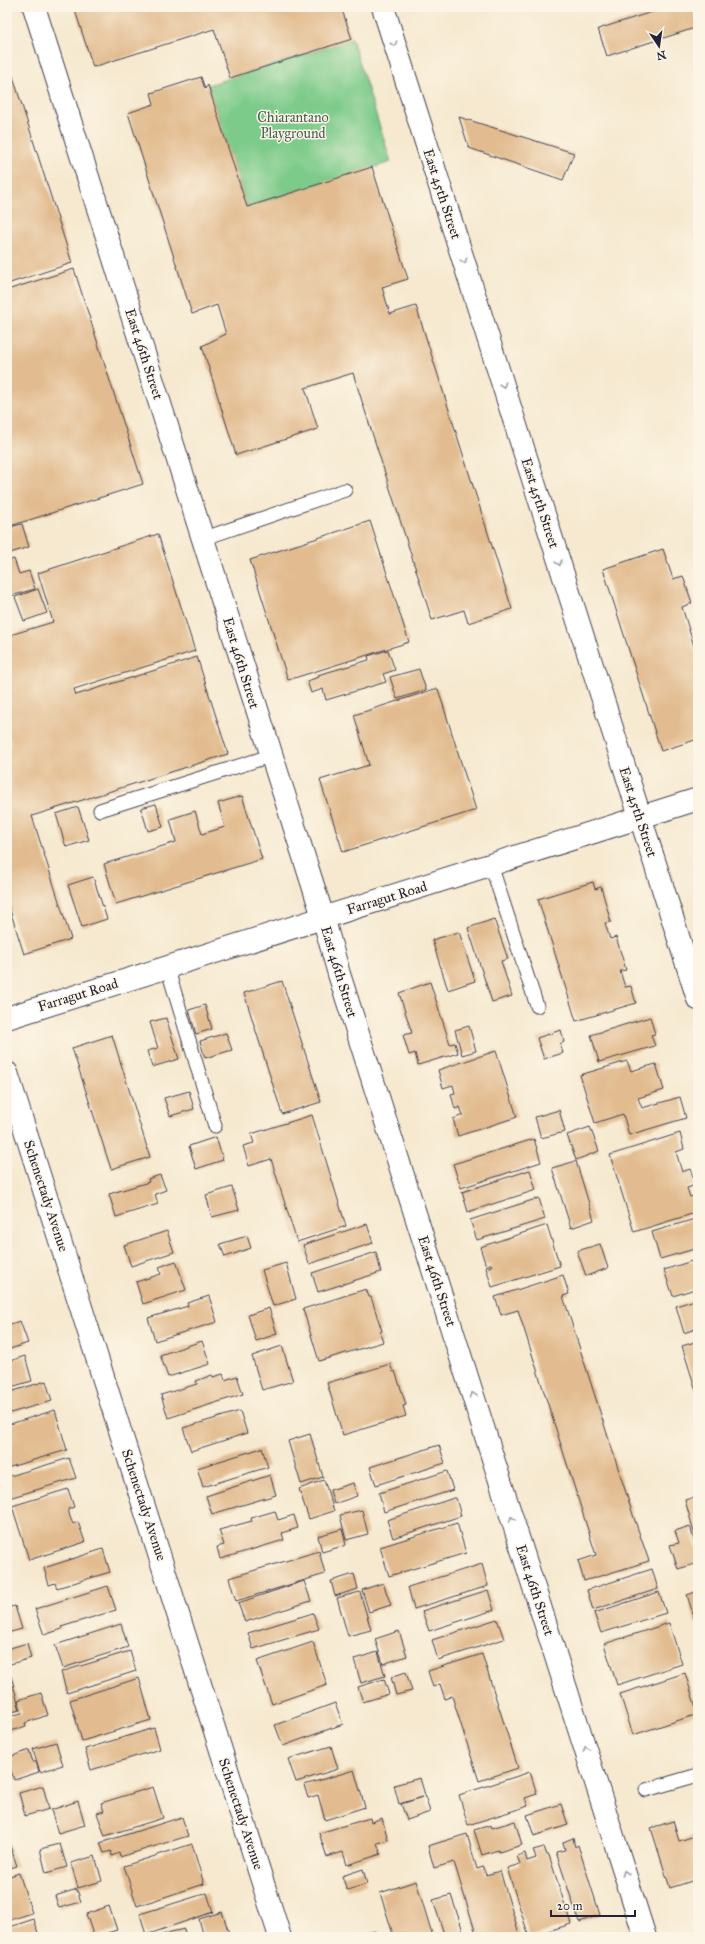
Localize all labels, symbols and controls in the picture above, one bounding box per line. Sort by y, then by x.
north arrow [639,26,679,66]
one-way arrow [390,40,398,47]
text: N [654,48,667,63]
park label: Chiarantano Playground [257,109,329,142]
street label: East 45th Street [419,147,465,241]
one-way arrow [459,258,467,265]
street label: East 46th Street [121,306,167,402]
one-way arrow [498,382,507,389]
street label: East 45th Street [517,456,563,550]
one-way arrow [554,559,563,566]
street label: East 46th Street [219,615,263,711]
street label: East 45th Street [615,765,661,859]
street label: Farragut Road [345,878,429,918]
street label: East 46th Street [317,924,361,1020]
street label: Farragut Road [36,975,120,1015]
street label: Schenectady Avenue [20,1138,72,1254]
street label: East 46th Street [414,1233,460,1329]
one-way arrow [469,1391,478,1398]
street label: Schenectady Avenue [118,1447,170,1563]
one-way arrow [508,1515,517,1522]
street label: East 46th Street [512,1542,558,1638]
one-way arrow [582,1746,590,1753]
street label: Schenectady Avenue [215,1756,267,1872]
one-way arrow [621,1870,630,1877]
scale bar [551,1892,635,1918]
text: 20 m [557,1899,583,1913]

